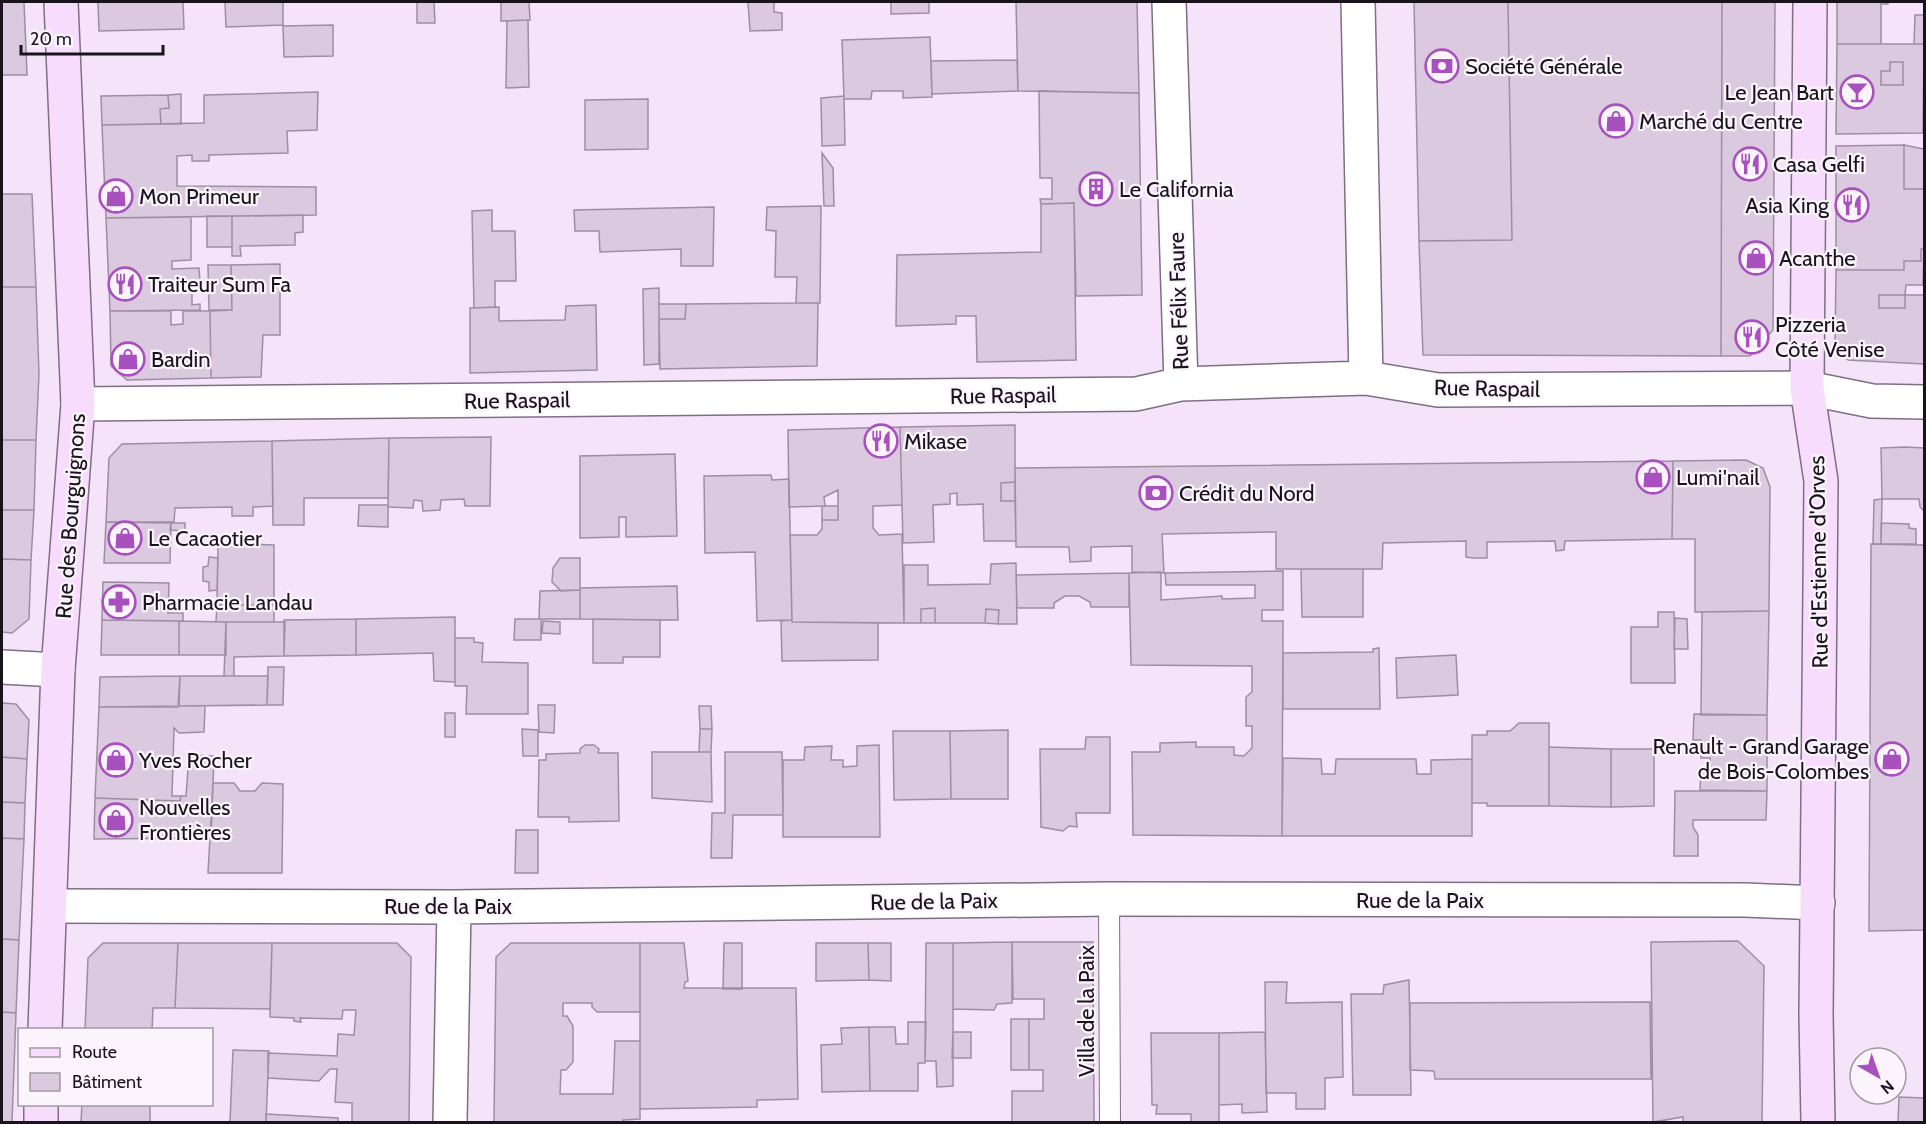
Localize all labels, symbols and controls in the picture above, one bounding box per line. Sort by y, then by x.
scale bar [21,18,164,56]
text: 20 m [30,28,72,50]
bank icon: Société Générale [1424,48,1460,84]
place label: Société Générale [1465,53,1623,80]
bar icon: Le Jean Bart [1839,74,1875,110]
place label: Le Jean Bart [1725,79,1835,106]
shop icon: Marché du Centre [1598,103,1634,139]
place label: Marché du Centre [1639,108,1803,135]
restaurant icon: Casa Gelfi [1732,146,1768,182]
place label: Casa Gelfi [1773,151,1865,178]
building icon: Le California [1078,171,1114,207]
place label: Le California [1119,176,1234,203]
shop icon: Mon Primeur [98,178,134,214]
place label: Mon Primeur [139,183,259,210]
restaurant icon: Asia King [1834,187,1870,223]
place label: Asia King [1745,192,1830,219]
street label: Rue Félix Faure [1163,232,1194,370]
shop icon: Acanthe [1738,240,1774,276]
place label: Acanthe [1779,245,1856,272]
restaurant icon: Traiteur Sum Fa [107,266,143,302]
place label: Traiteur Sum Fa [148,271,292,298]
place label: Pizzeria Côté Venise [1775,311,1884,363]
restaurant icon: Pizzeria Côté Venise [1734,319,1770,355]
shop icon: Bardin [110,341,146,377]
place label: Bardin [151,346,211,373]
street label: Rue Raspail [1434,374,1541,403]
street label: Rue Raspail [950,381,1057,410]
street label: Rue Raspail [464,386,571,415]
street label: Rue des Bourguignons [50,412,91,620]
restaurant icon: Mikase [863,423,899,459]
place label: Mikase [904,428,967,455]
street label: Rue d'Estienne d'Orves [1803,455,1834,669]
shop icon: Lumi'nail [1635,459,1671,495]
place label: Lumi'nail [1676,464,1760,491]
bank icon: Crédit du Nord [1138,475,1174,511]
place label: Crédit du Nord [1179,480,1314,507]
shop icon: Le Cacaotier [107,520,143,556]
place label: Le Cacaotier [148,525,262,552]
pharmacy icon: Pharmacie Landau [101,584,137,620]
place label: Pharmacie Landau [142,589,313,616]
place label: Renault - Grand Garage de Bois-Colombes [1652,733,1869,785]
shop icon: Renault - Grand Garage de Bois-Colombes [1874,741,1910,777]
shop icon: Yves Rocher [98,742,134,778]
place label: Yves Rocher [138,747,252,774]
place label: Nouvelles Frontières [139,794,231,846]
shop icon: Nouvelles Frontières [98,802,134,838]
street label: Rue de la Paix [870,887,999,916]
street label: Rue de la Paix [1356,887,1484,914]
street label: Rue de la Paix [384,893,512,920]
street label: Villa de la Paix [1073,944,1100,1077]
legend [18,1028,213,1106]
text: Route [72,1041,117,1063]
north arrow [1848,1046,1908,1106]
text: Bâtiment [72,1071,142,1093]
text: N [1877,1076,1898,1098]

